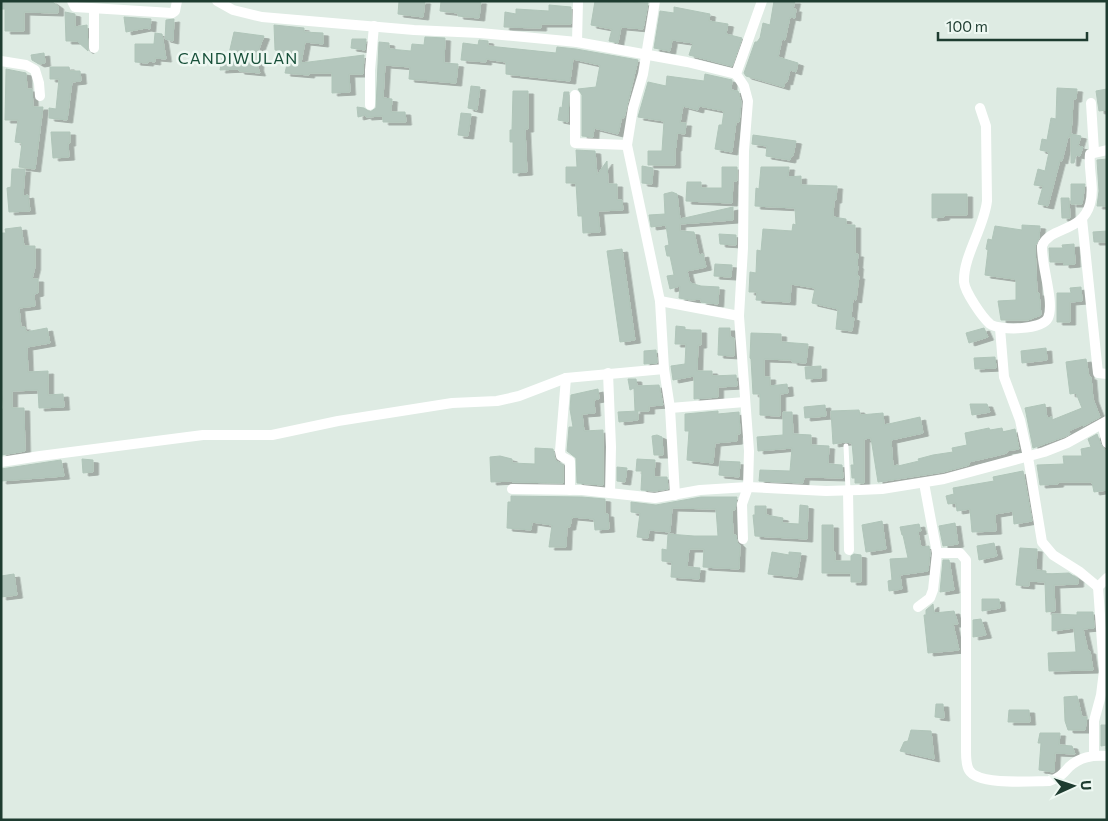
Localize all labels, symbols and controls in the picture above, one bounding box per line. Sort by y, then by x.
scale bar [938,10,1087,42]
text: 100 m [946,17,988,35]
district label: CANDIWULAN [178,48,298,67]
north arrow [1048,761,1098,811]
text: U [1078,780,1095,791]

